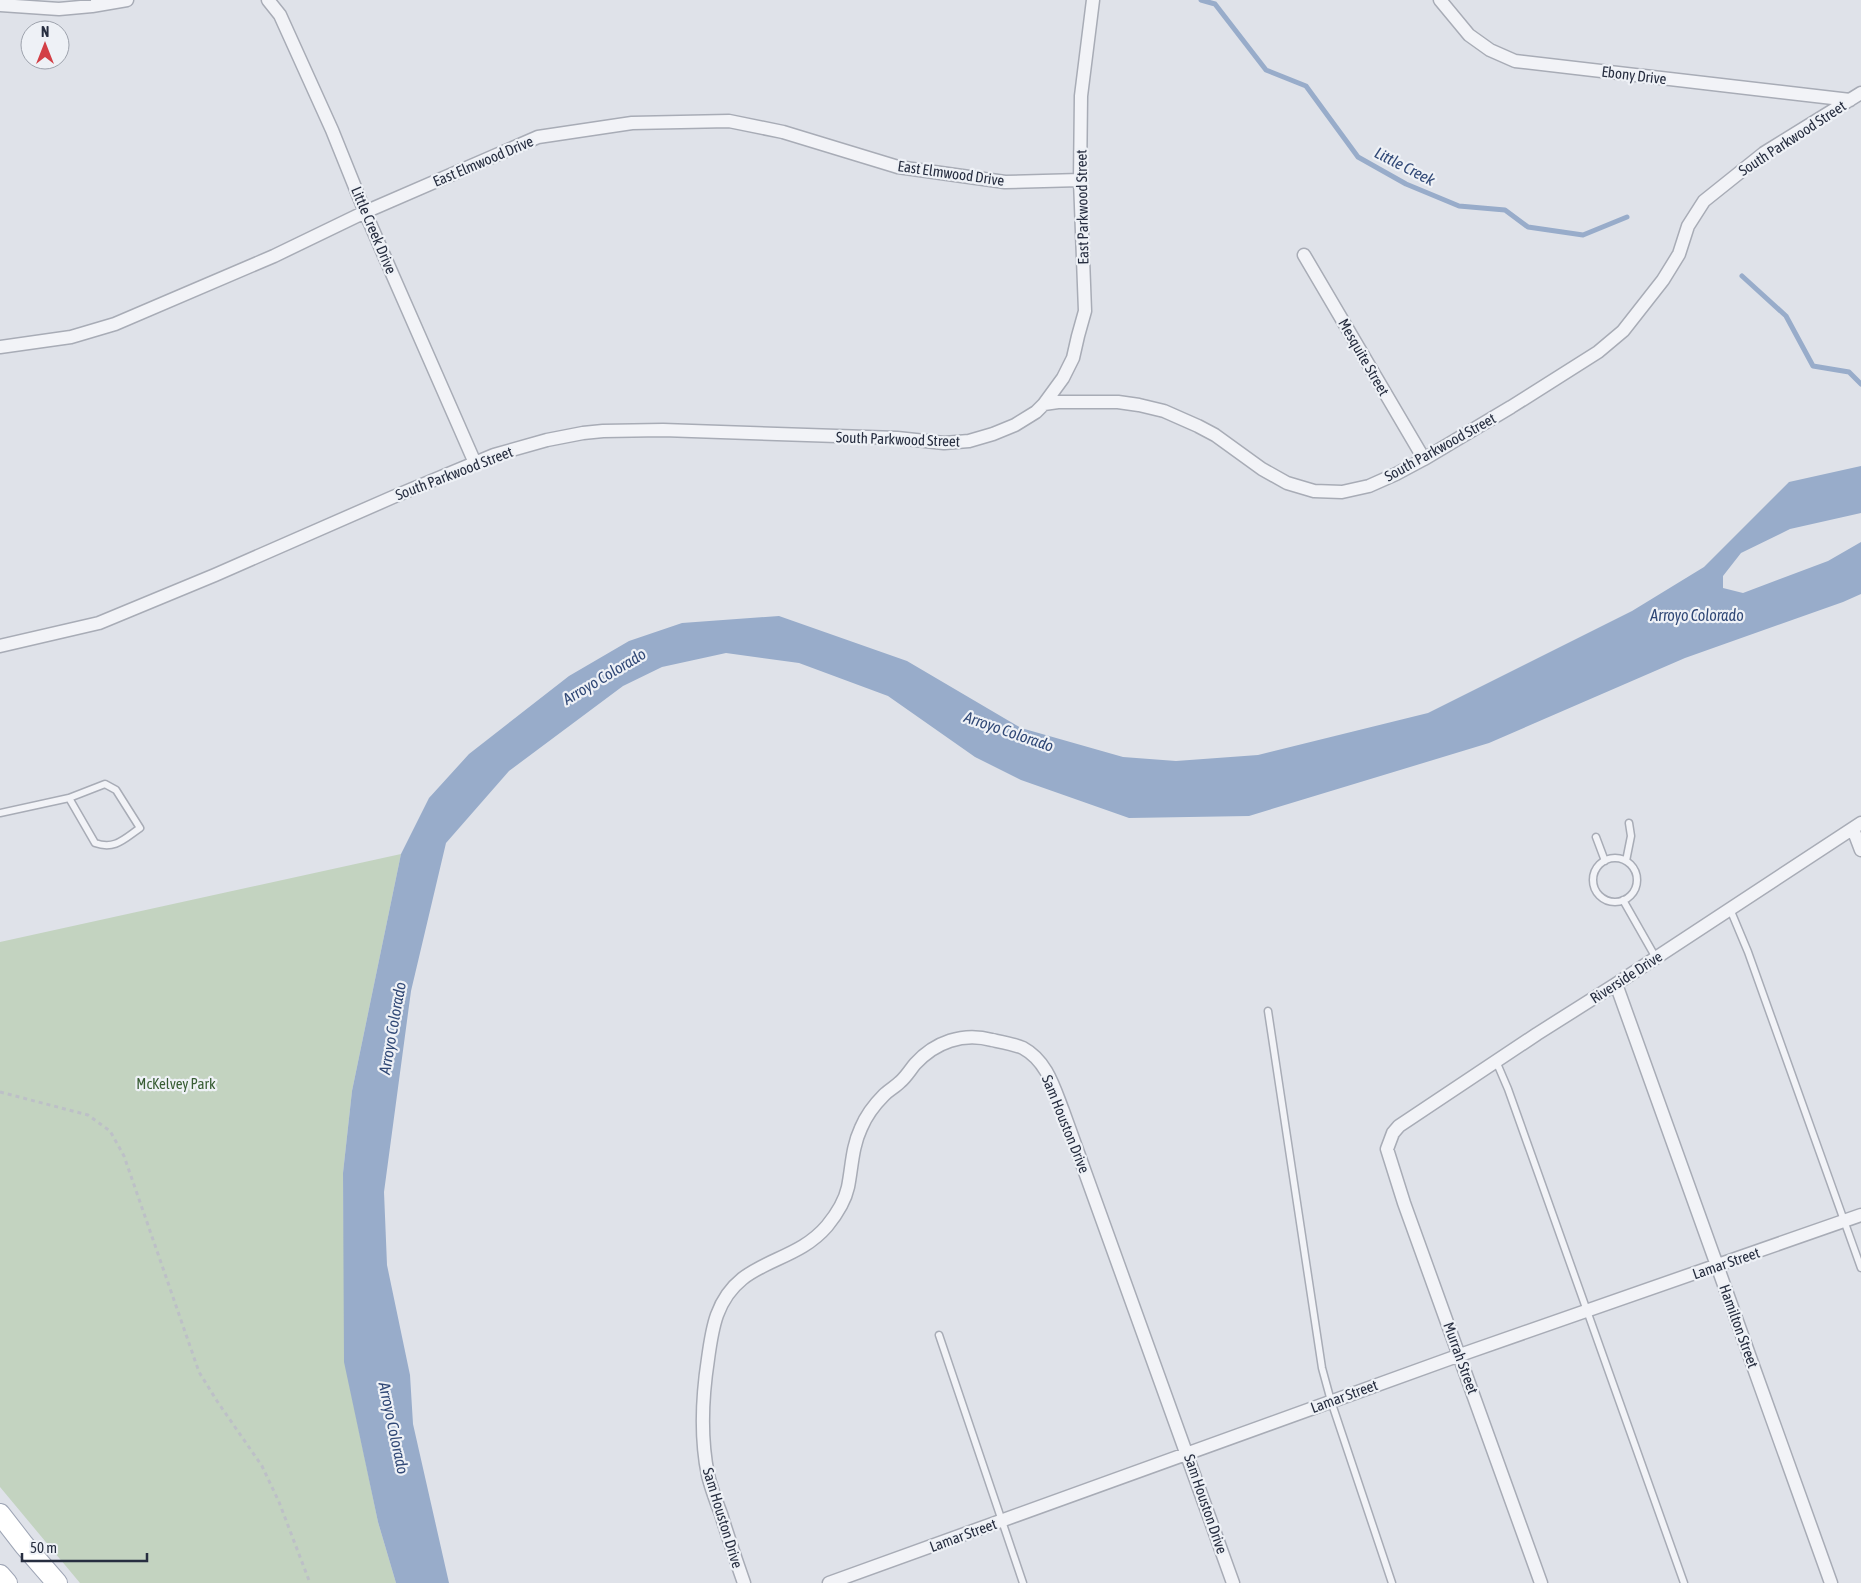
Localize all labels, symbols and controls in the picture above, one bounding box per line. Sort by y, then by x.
north arrow [20,20,70,70]
text: N [41,24,49,40]
street label: Ebony Drive [1601,63,1668,87]
street label: South Parkwood Street [1735,97,1849,179]
street label: East Elmwood Drive [430,132,536,190]
water label: Little Creek [1372,143,1439,189]
street label: East Parkwood Street [1072,149,1092,265]
street label: East Elmwood Drive [897,157,1006,189]
street label: Little Creek Drive [348,184,400,276]
street label: Mesquite Street [1335,316,1393,398]
street label: South Parkwood Street [1382,409,1498,485]
street label: South Parkwood Street [836,428,960,450]
street label: South Parkwood Street [393,443,515,503]
water label: Arroyo Colorado [1649,606,1744,625]
water label: Arroyo Colorado [559,644,649,709]
water label: Arroyo Colorado [961,707,1056,756]
street label: Riverside Drive [1587,947,1665,1006]
water label: Arroyo Colorado [375,980,410,1077]
street label: Sam Houston Drive [1039,1073,1093,1176]
park label: McKelvey Park [136,1075,216,1092]
street label: Lamar Street [1690,1244,1762,1282]
street label: Hamilton Street [1716,1282,1762,1370]
street label: Murrah Street [1440,1320,1482,1396]
street label: Lamar Street [1308,1376,1380,1416]
water label: Arroyo Colorado [374,1379,413,1476]
street label: Sam Houston Drive [1181,1452,1231,1556]
street label: Sam Houston Drive [700,1466,746,1570]
street label: Lamar Street [927,1515,999,1555]
scale bar [22,1530,148,1562]
text: 50 m [30,1539,57,1556]

